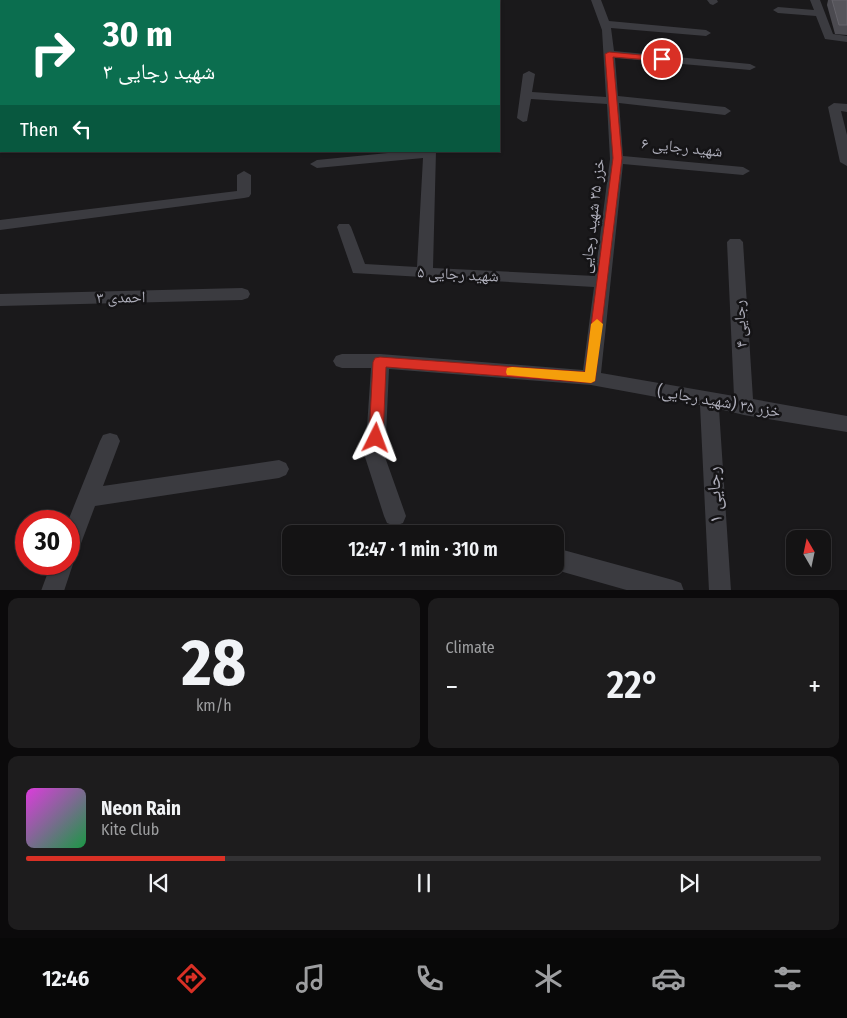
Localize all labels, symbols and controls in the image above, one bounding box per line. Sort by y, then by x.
text: 30 m [103,13,173,55]
icon: right [20,20,85,85]
pin [641,38,683,80]
icon: arrive [648,45,676,73]
text: شهید رجایی ۳ [103,58,215,85]
icon: left [68,115,96,143]
text: Then [20,118,58,141]
street label: شهید رجایی ۶ [640,133,724,162]
street label: خزر ۳۵ شهید رجایی [576,158,609,275]
street label: شهید رجایی ۵ [417,262,499,287]
street label: احمدی ۳ [96,287,146,308]
street label: رجایی ۴ [729,300,752,348]
street label: خزر ۳۵ (شهید رجایی) [656,381,782,422]
position arrow [349,411,401,463]
street label: رجایی ۱ [701,466,727,524]
speed limit sign: 30 [15,510,80,575]
north arrow [786,530,831,575]
map controls [786,530,831,575]
text: 12:47 · 1 min · 310 m [348,538,498,561]
text: 28 [182,624,246,702]
text: Climate [446,638,495,657]
text: 22° [607,662,660,708]
text: − [446,670,458,703]
text: + [808,670,821,703]
text: km/h [196,696,232,715]
text: Neon Rain [101,797,181,820]
text: Kite Club [101,820,159,839]
icon: previous [145,869,173,897]
icon: pause [410,869,438,897]
icon: next [675,869,703,897]
icon: directions [174,961,209,996]
icon: music [293,961,328,996]
icon: phone [412,961,447,996]
icon: climate [531,961,566,996]
icon: car [651,961,686,996]
icon: filters [770,961,805,996]
text: 12:46 [42,965,89,992]

